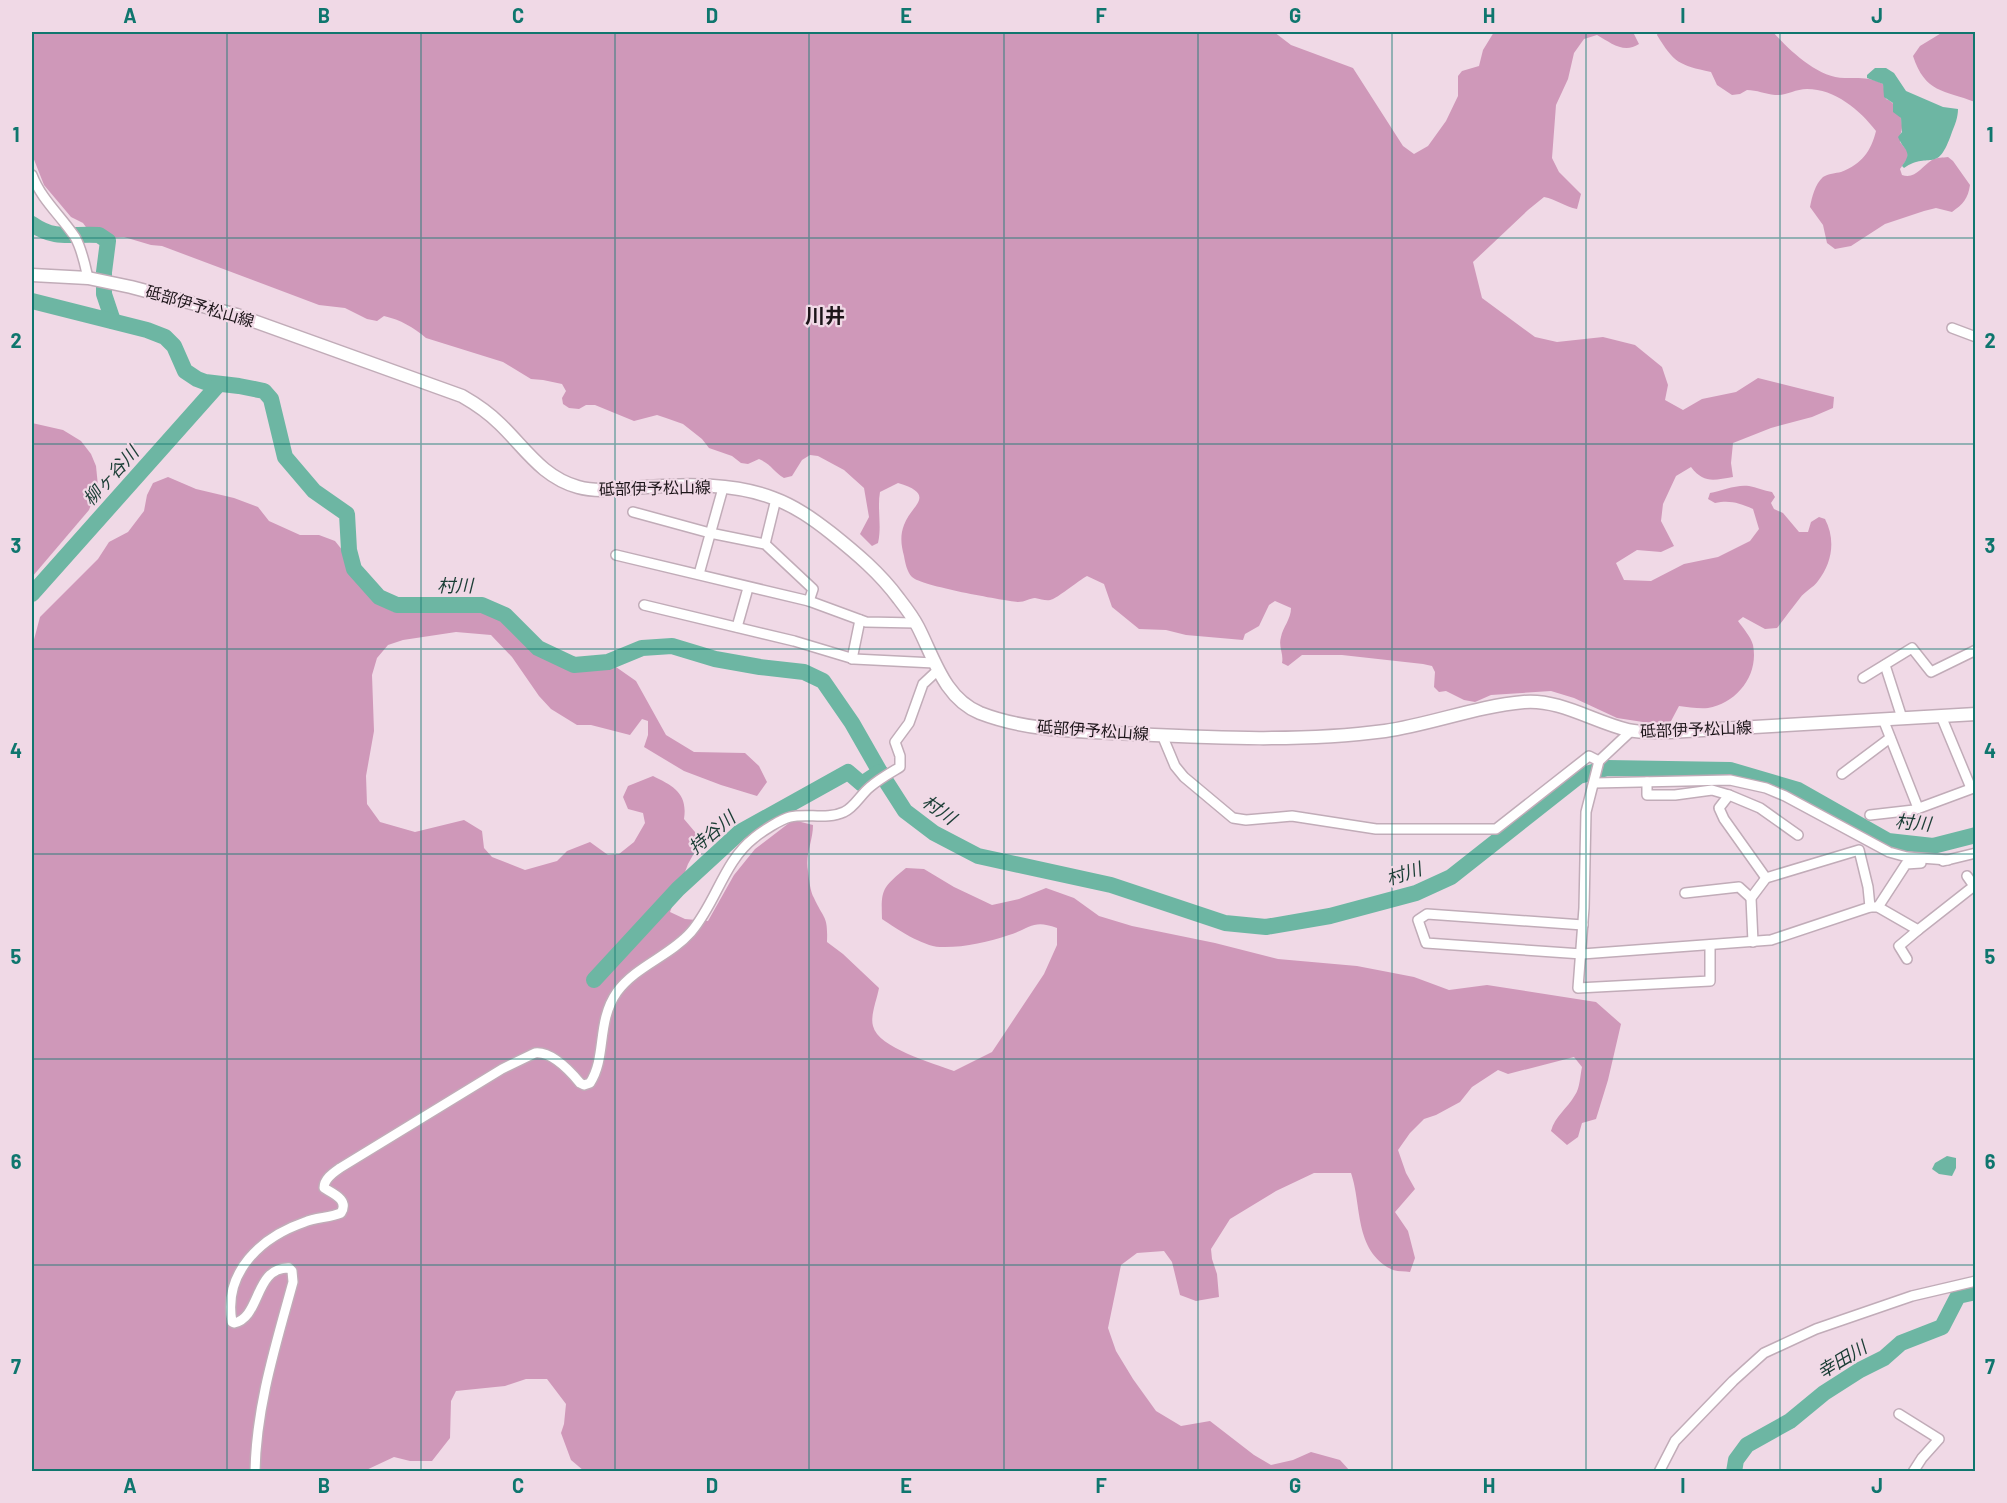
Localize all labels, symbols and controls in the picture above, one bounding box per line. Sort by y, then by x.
text: A [123,3,137,27]
text: B [318,3,330,27]
text: C [512,3,524,27]
text: D [706,3,718,27]
text: E [900,3,912,27]
text: F [1095,3,1107,27]
text: G [1289,3,1301,27]
text: H [1483,3,1495,27]
text: I [1680,3,1686,27]
text: J [1871,3,1883,27]
text: 1 [12,122,20,146]
text: 1 [1986,122,1994,146]
street label: 砥部伊予松山線 [144,281,257,330]
district label: 川井 [805,303,845,327]
text: 2 [10,328,22,352]
text: 2 [1984,328,1996,352]
water label: 柳ヶ谷川 [78,440,144,509]
street label: 砥部伊予松山線 [599,477,711,498]
text: 3 [11,533,21,557]
text: 3 [1985,533,1995,557]
water label: 村川 [437,574,475,596]
street label: 砥部伊予松山線 [1037,716,1150,743]
street label: 砥部伊予松山線 [1640,717,1752,740]
text: 4 [10,738,22,762]
text: 4 [1984,738,1996,762]
water label: 村川 [919,790,962,830]
water label: 持谷川 [684,805,741,858]
water label: 村川 [1894,809,1934,835]
water label: 村川 [1383,856,1426,889]
text: 5 [11,944,22,968]
text: 5 [1985,944,1996,968]
text: 6 [11,1149,22,1173]
text: 6 [1985,1149,1996,1173]
water label: 幸田川 [1813,1335,1872,1382]
text: 7 [11,1354,21,1378]
text: 7 [1985,1354,1995,1378]
text: A [123,1473,137,1497]
text: B [318,1473,330,1497]
text: C [512,1473,524,1497]
text: D [706,1473,718,1497]
text: E [900,1473,912,1497]
text: F [1095,1473,1107,1497]
text: G [1289,1473,1301,1497]
text: H [1483,1473,1495,1497]
text: I [1680,1473,1686,1497]
text: J [1871,1473,1883,1497]

